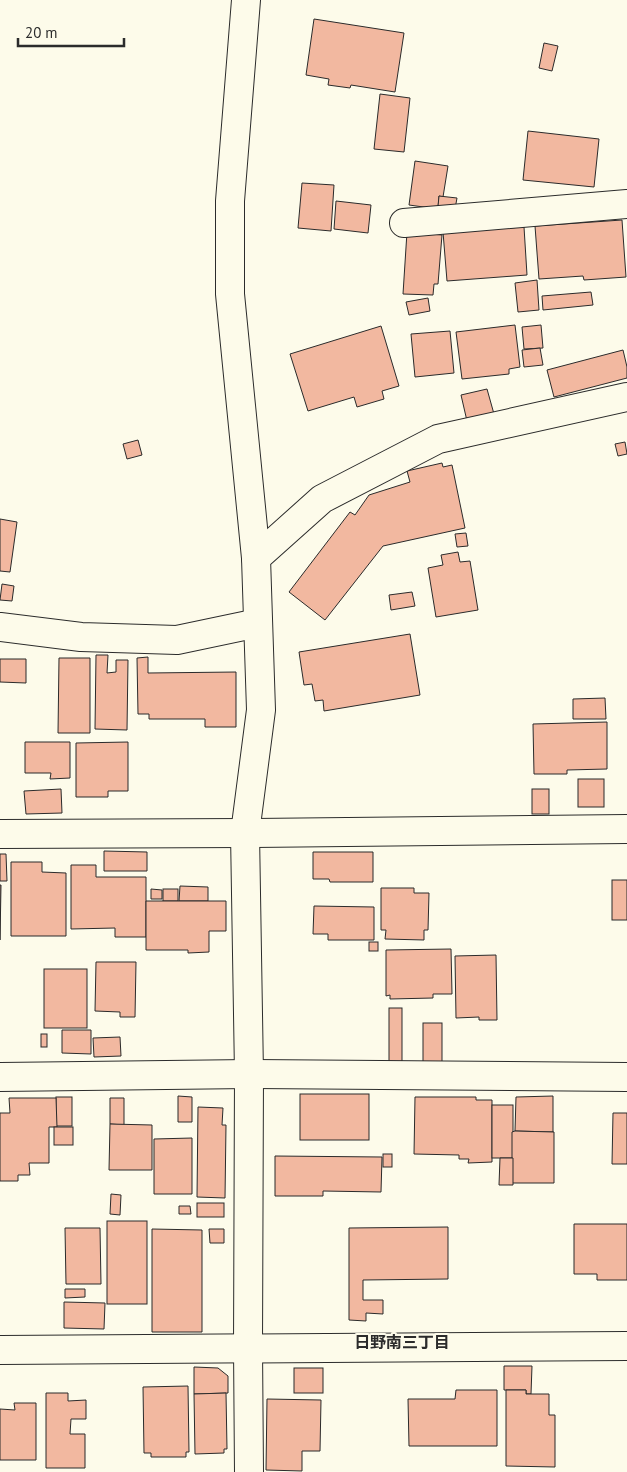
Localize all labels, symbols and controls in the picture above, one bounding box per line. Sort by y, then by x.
scale bar [18,15,124,47]
text: 20 m [25,23,58,42]
district label: 日野南三丁目 [354,1332,450,1352]

